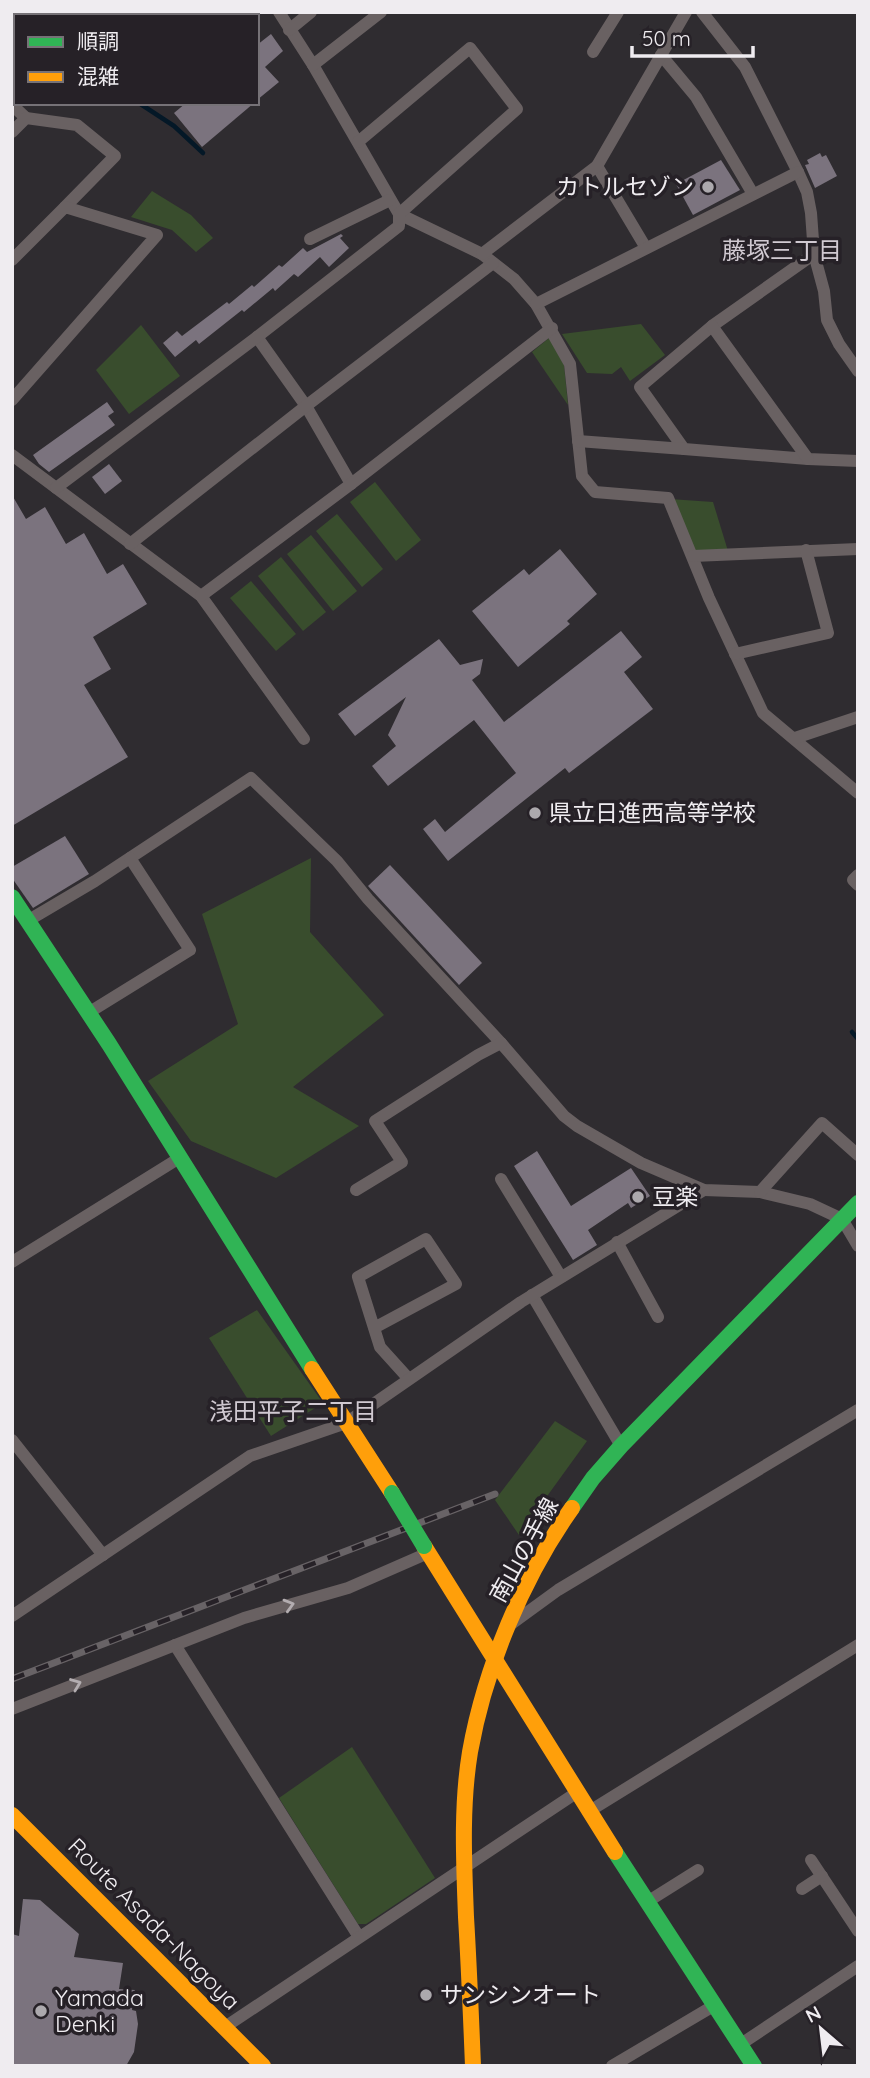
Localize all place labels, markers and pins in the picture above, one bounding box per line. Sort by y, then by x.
place label: カトルセゾン [556,172,694,201]
marker: カトルセゾン [700,179,716,195]
place label: 県立日進西高等学校 [549,798,756,827]
marker: 県立日進西高等学校 [527,805,543,821]
place label: 豆楽 [652,1182,698,1211]
marker: 豆楽 [630,1189,646,1205]
place label: サンシンオート [440,1980,601,2009]
place label: Yamada Denki [55,1983,144,2038]
marker: サンシンオート [418,1987,434,2003]
marker: Yamada Denki [33,2003,49,2019]

